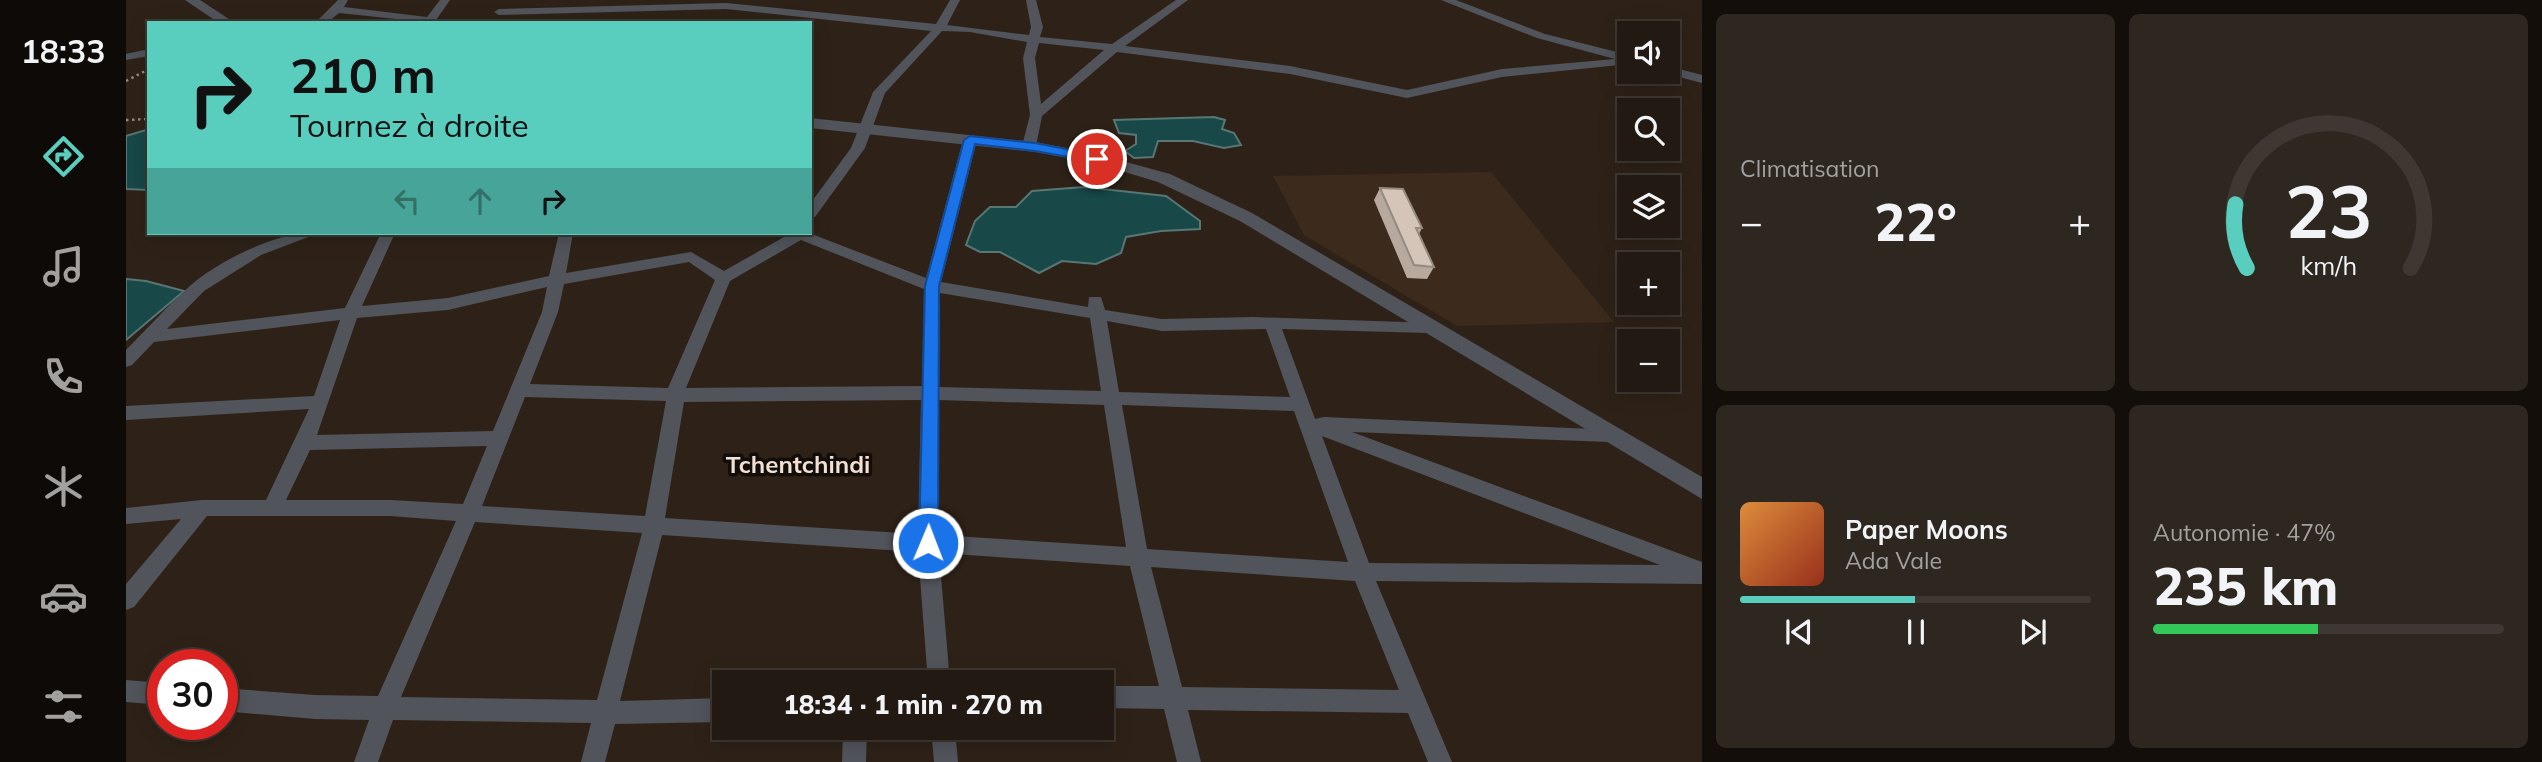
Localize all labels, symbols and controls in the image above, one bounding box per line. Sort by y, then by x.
map controls [1617,21,1680,392]
button: sound [1617,21,1680,84]
text: 18:33 [21,31,105,71]
text: 210 m [290,44,436,105]
icon: right [175,49,266,140]
button: search [1617,98,1680,161]
text: Tournez à droite [290,105,529,145]
pin [1067,129,1127,189]
icon: directions [39,132,88,181]
icon: arrive [1078,140,1116,178]
text: Climatisation [1740,154,1880,183]
text: 23 [2285,166,2372,257]
button: layers [1617,175,1680,238]
icon: left [388,182,426,220]
icon: ahead [461,182,499,220]
icon: right [534,182,572,220]
text: 22° [1874,189,1957,254]
text: − [1740,198,1763,246]
text: + [2068,198,2091,246]
icon: music [39,242,88,291]
text: km/h [2300,250,2357,281]
button: + [1617,252,1680,315]
button: − [1617,329,1680,392]
icon: phone [39,352,88,401]
district label: Tchentchindi [726,449,870,479]
icon: climate [39,462,88,511]
position arrow [891,506,965,580]
text: Paper Moons [1845,513,2008,546]
text: Autonomie · 47% [2153,518,2336,547]
text: Ada Vale [1845,546,1942,575]
text: 235 km [2153,553,2338,618]
icon: car [39,572,88,621]
icon: previous [1780,613,1818,651]
icon: pause [1897,613,1935,651]
icon: next [2014,613,2052,651]
speed limit sign: 30 [147,649,238,740]
icon: filters [39,682,88,731]
text: 18:34 · 1 min · 270 m [783,688,1043,721]

